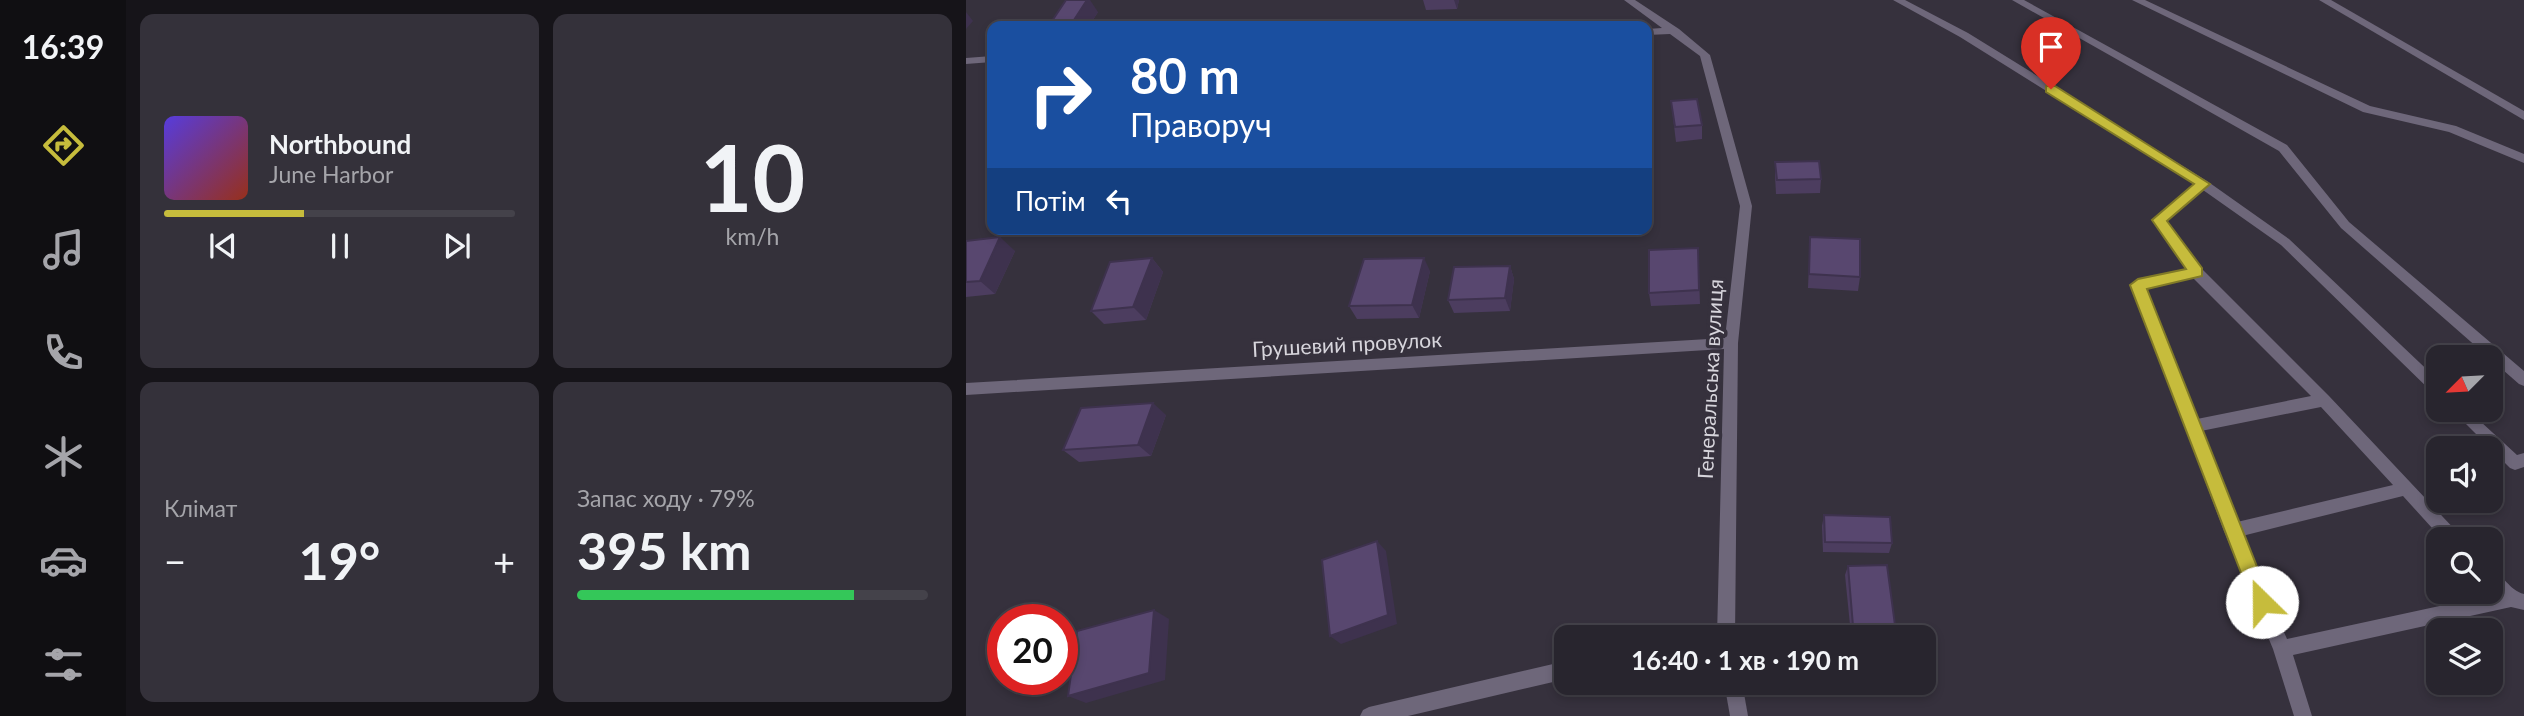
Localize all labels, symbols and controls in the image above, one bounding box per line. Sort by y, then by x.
pin [2021,17,2081,89]
text: 16:39 [22,27,104,66]
icon: arrive [2032,28,2070,66]
text: 80 m [1130,46,1240,104]
icon: right [1015,49,1106,140]
text: Праворуч [1130,105,1272,144]
icon: directions [39,121,88,170]
text: 10 [700,122,805,231]
text: Northbound [269,128,411,160]
text: June Harbor [269,160,393,188]
icon: left [1100,182,1138,220]
text: Потім [1015,185,1086,217]
text: km/h [726,222,779,250]
icon: music [39,225,88,274]
icon: previous [204,227,242,265]
icon: pause [321,227,359,265]
icon: next [438,227,476,265]
street label: Генеральська вулиця [1692,278,1727,480]
street label: Грушевий провулок [1251,326,1443,361]
icon: phone [39,328,88,377]
north arrow [2426,345,2502,422]
map controls [2426,345,2503,695]
icon: climate [39,432,88,481]
button: sound [2426,436,2503,513]
text: Запас ходу · 79% [577,484,755,512]
text: Клімат [164,494,237,522]
text: 395 km [577,519,751,581]
button: search [2426,527,2503,604]
text: 19° [299,529,380,591]
icon: car [39,536,88,585]
text: − [164,538,186,584]
text: + [493,538,515,584]
position arrow [2225,565,2299,639]
speed limit sign: 20 [987,604,1078,695]
button: layers [2426,618,2503,695]
icon: filters [39,640,88,689]
text: 16:40 · 1 хв · 190 m [1631,644,1859,676]

